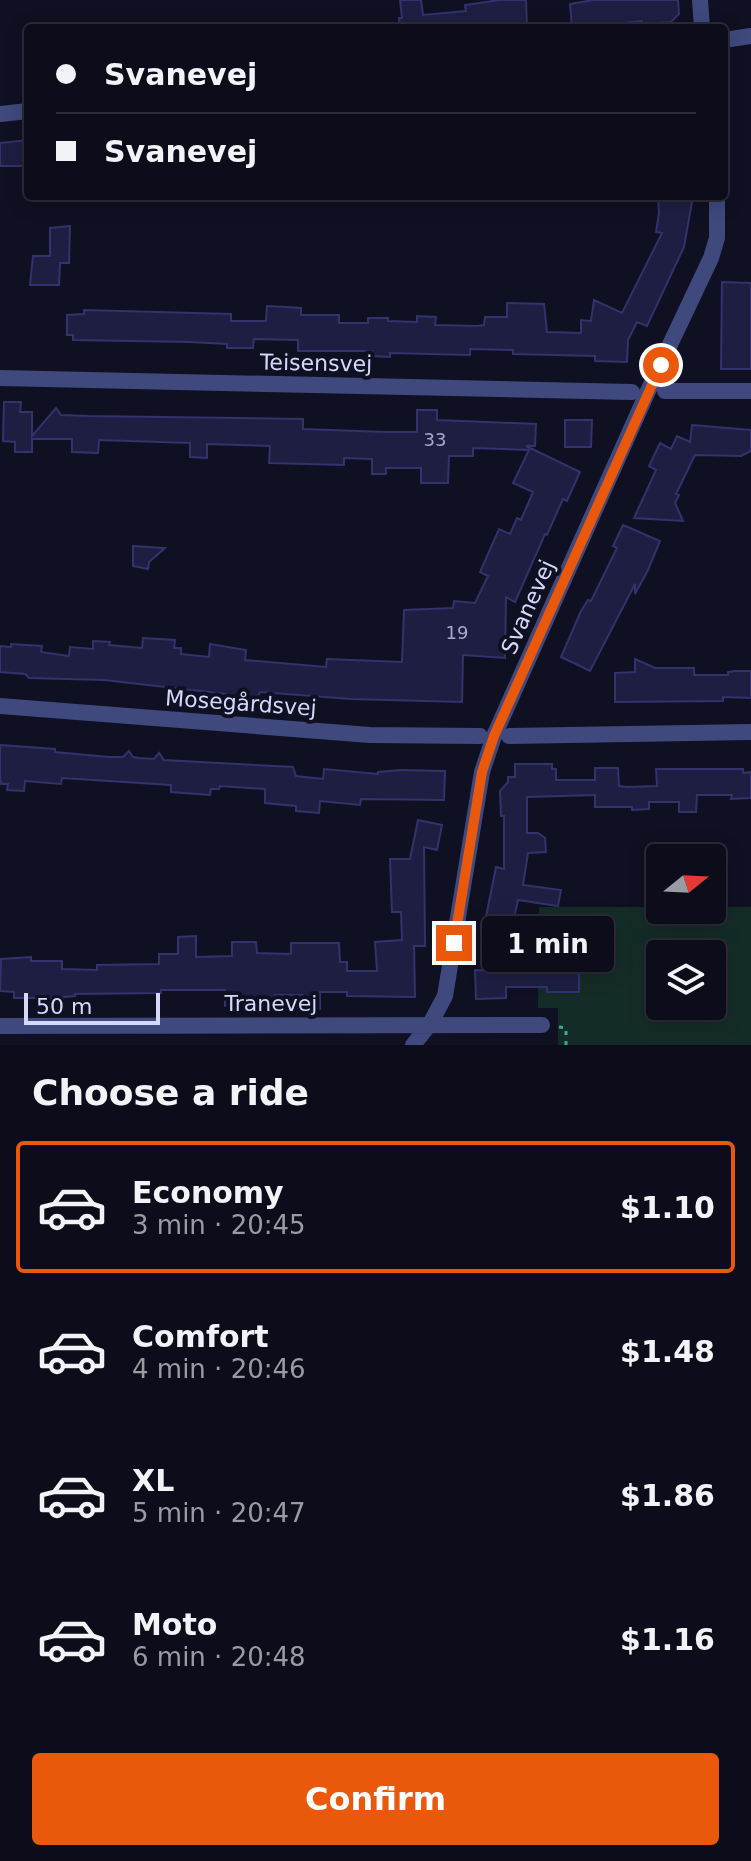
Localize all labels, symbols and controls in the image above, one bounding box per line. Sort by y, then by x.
text: Svanevej [104,57,257,92]
text: Svanevej [104,134,257,169]
route start [643,347,679,383]
street label: Teisensvej [259,350,372,376]
house number: 33 [424,429,446,450]
street label: Svanevej [496,556,560,658]
house number: 19 [446,622,468,643]
street label: Mosegårdsvej [164,685,318,721]
north arrow [646,844,726,924]
map controls [646,844,726,1020]
callout: 1 min [482,915,614,971]
route end [436,925,472,961]
text: 1 min [507,929,589,959]
button: layers [646,940,726,1020]
scale bar [24,989,160,1025]
street label: Tranevej [224,991,317,1016]
text: 50 m [36,994,92,1019]
text: Choose a ride [32,1072,309,1113]
icon: car [36,1171,108,1243]
text: Economy [132,1175,284,1210]
text: $1.10 [620,1190,715,1225]
text: 3 min · 20:45 [132,1210,306,1240]
icon: car [36,1315,108,1387]
text: Comfort [132,1319,269,1354]
text: $1.48 [620,1334,715,1369]
text: 4 min · 20:46 [132,1354,306,1384]
icon: car [36,1459,108,1531]
text: XL [132,1463,174,1498]
text: $1.86 [620,1478,715,1513]
text: 5 min · 20:47 [132,1498,306,1528]
icon: car [36,1603,108,1675]
text: Moto [132,1607,217,1642]
text: $1.16 [620,1622,715,1657]
text: 6 min · 20:48 [132,1642,306,1672]
button: Confirm [32,1753,719,1845]

